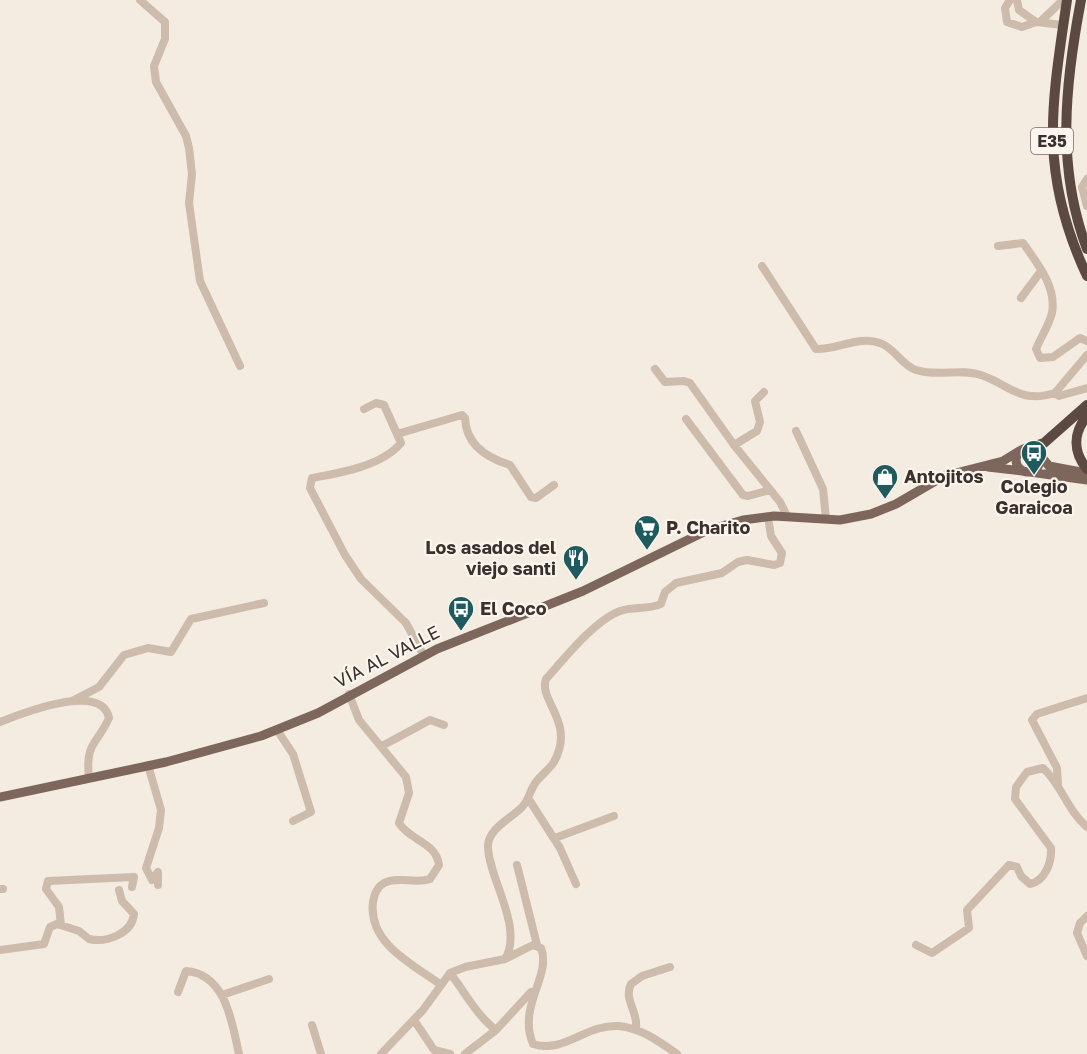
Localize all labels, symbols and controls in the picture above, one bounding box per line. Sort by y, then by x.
road number: E35 [1031,128,1073,154]
bus stop icon: Colegio Garaicoa [1019,438,1049,476]
shop icon: Antojitos [870,462,900,500]
place label: Antojitos [904,465,984,487]
place label: Colegio Garaicoa [995,475,1073,518]
supermarket icon: P. Charito [632,513,662,551]
place label: P. Charito [666,516,750,538]
place label: Los asados del viejo santi [425,536,556,579]
restaurant icon: Los asados del viejo santi [561,543,591,581]
bus stop icon: El Coco [446,594,476,632]
place label: El Coco [480,597,547,619]
street label: VÍA AL VALLE [330,620,443,692]

